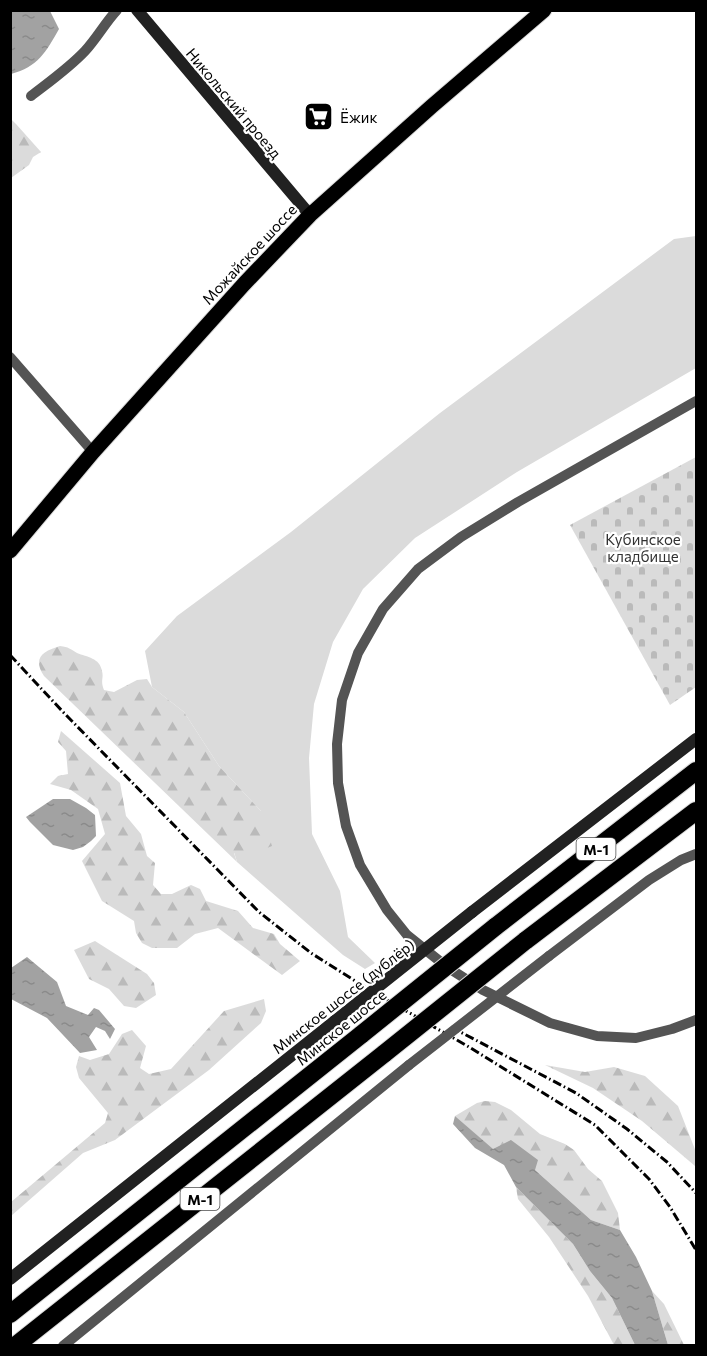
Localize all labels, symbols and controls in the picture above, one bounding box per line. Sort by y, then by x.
street label: Никольский проезд [183,44,286,162]
supermarket icon: Ёжик [303,101,335,133]
place label: Ёжик [340,108,377,126]
street label: Можайское шоссе [198,200,300,308]
park label: Кубинское кладбище [605,530,681,565]
road number: М-1 [576,838,616,860]
street label: Минское шоссе (дублёр) [268,935,418,1057]
street label: Минское шоссе [292,985,390,1069]
road number: М-1 [180,1188,220,1210]

